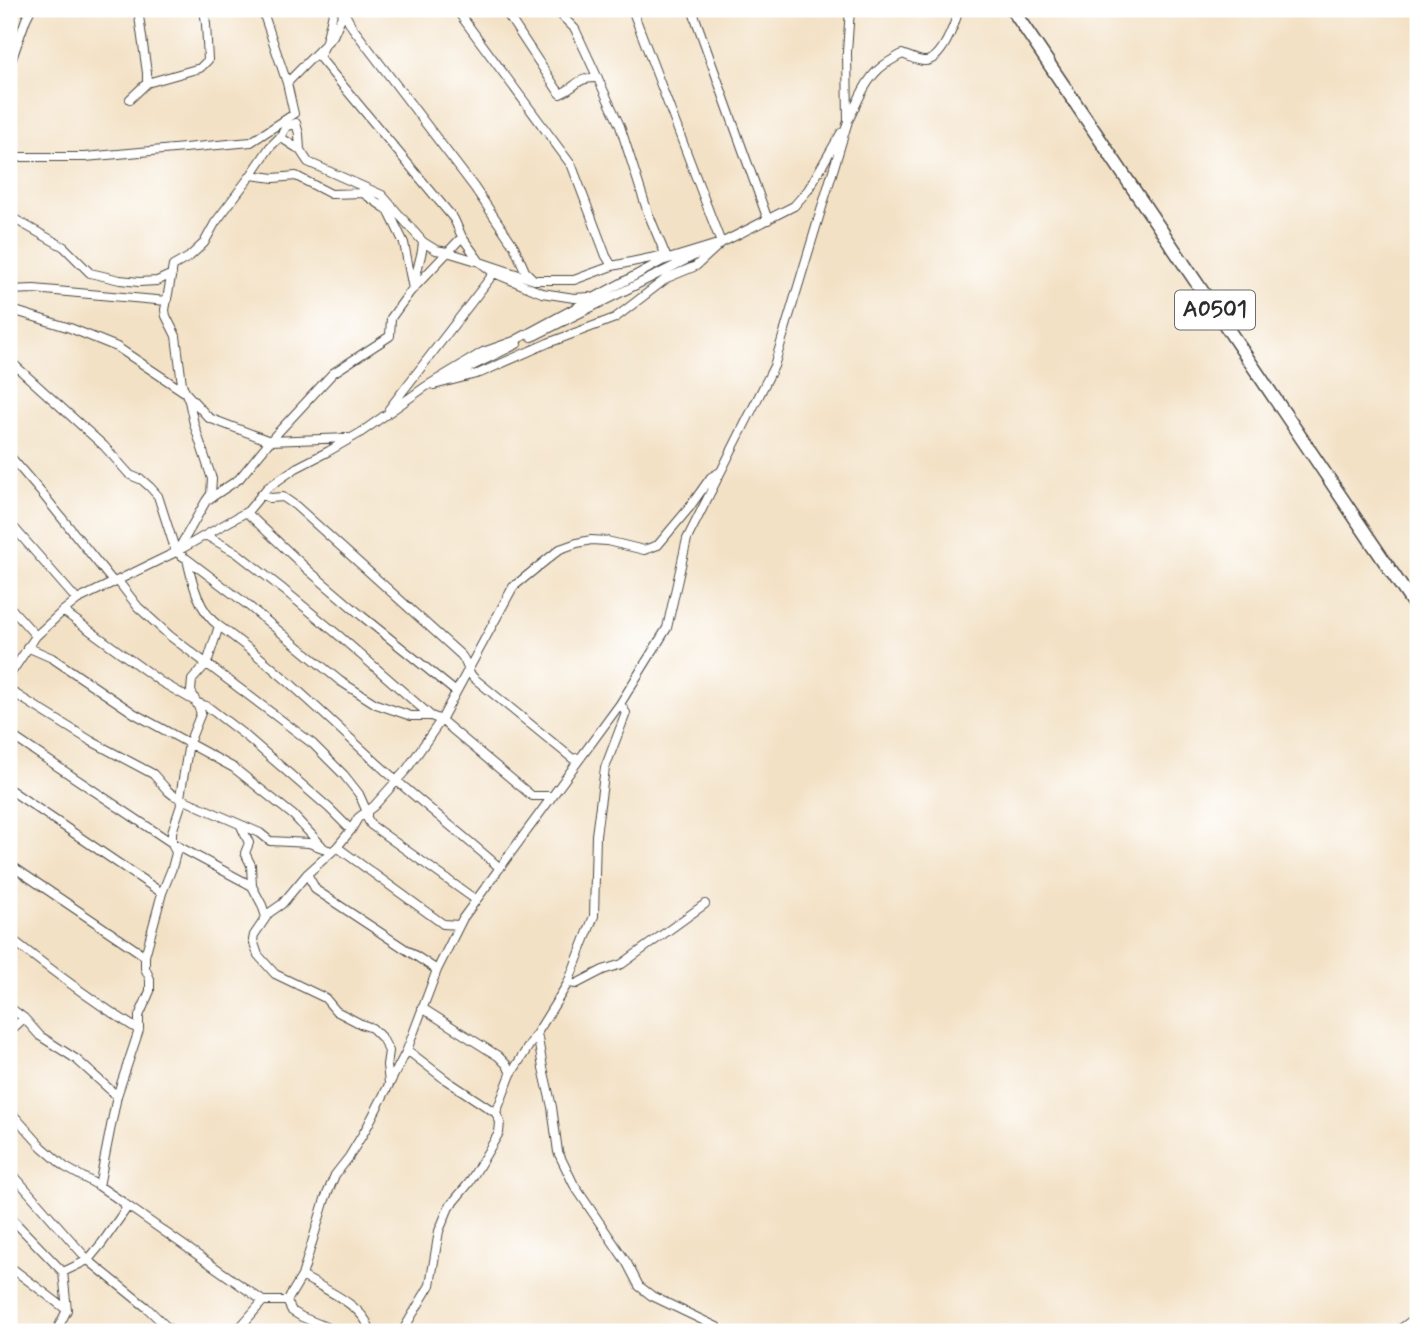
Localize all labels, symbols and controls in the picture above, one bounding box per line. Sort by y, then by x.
road number: A0501 [1175,290,1255,330]

